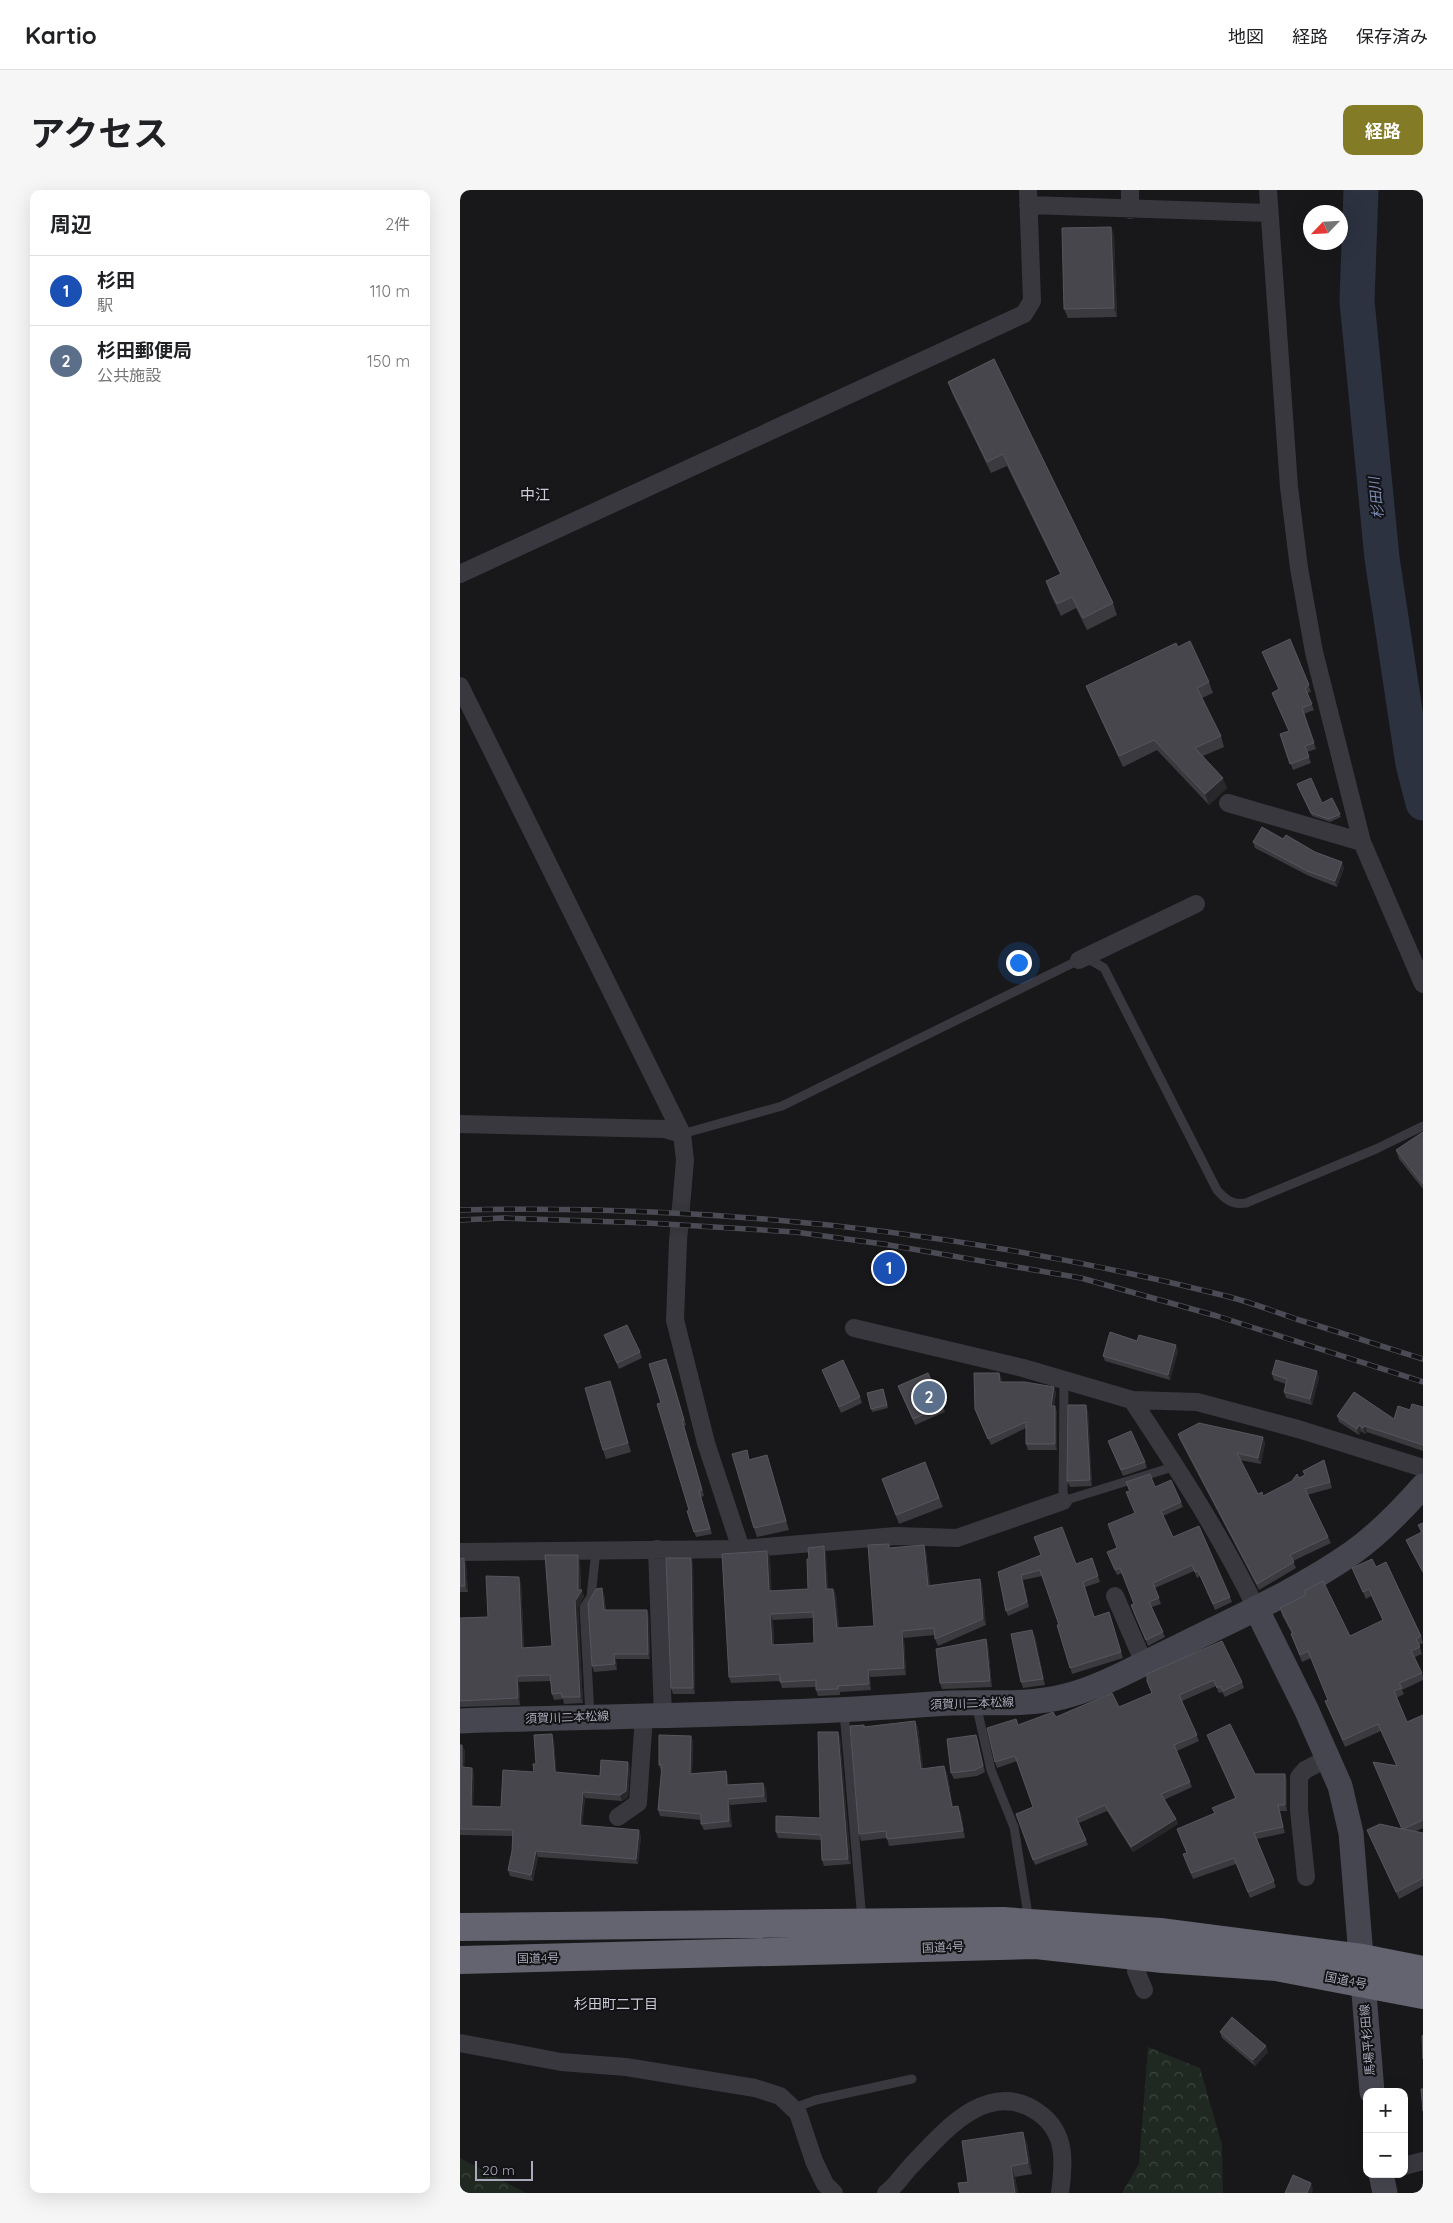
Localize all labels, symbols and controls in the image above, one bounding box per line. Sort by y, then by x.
text: Kartio [25,20,97,50]
text: 地図 [1228,25,1264,48]
text: 経路 [1292,25,1328,48]
text: 保存済み [1356,25,1428,48]
button: 経路 [1343,105,1423,155]
text: アクセス [30,111,168,155]
north arrow [1303,205,1348,250]
text: 周辺 [50,211,92,237]
text: 2件 [385,214,410,234]
text: 杉田 [97,268,135,292]
text: 1 [63,281,69,301]
text: 110 m [370,281,410,301]
text: 駅 [97,295,113,315]
text: 杉田郵便局 [97,338,192,362]
text: 2 [61,351,71,371]
text: 150 m [367,351,410,371]
text: 公共施設 [97,365,161,385]
water label: 杉田川 [1365,474,1387,520]
district label: 中江 [520,485,550,504]
your location [1006,950,1032,976]
pin: 1 [873,1249,905,1287]
pin: 2 [913,1378,945,1416]
street label: 須賀川二本松線 [930,1694,1014,1712]
street label: 須賀川二本松線 [525,1708,609,1726]
street label: 国道4号 [922,1939,964,1955]
street label: 国道4号 [517,1950,559,1966]
street label: 国道4号 [1324,1969,1368,1991]
district label: 杉田町二丁目 [574,1995,658,2013]
street label: 馬場平杉田線 [1356,2003,1378,2077]
map controls [1363,2088,1408,2178]
button: + [1363,2088,1408,2133]
button: − [1363,2133,1408,2178]
scale bar [475,2158,532,2181]
text: 20 m [482,2161,515,2179]

